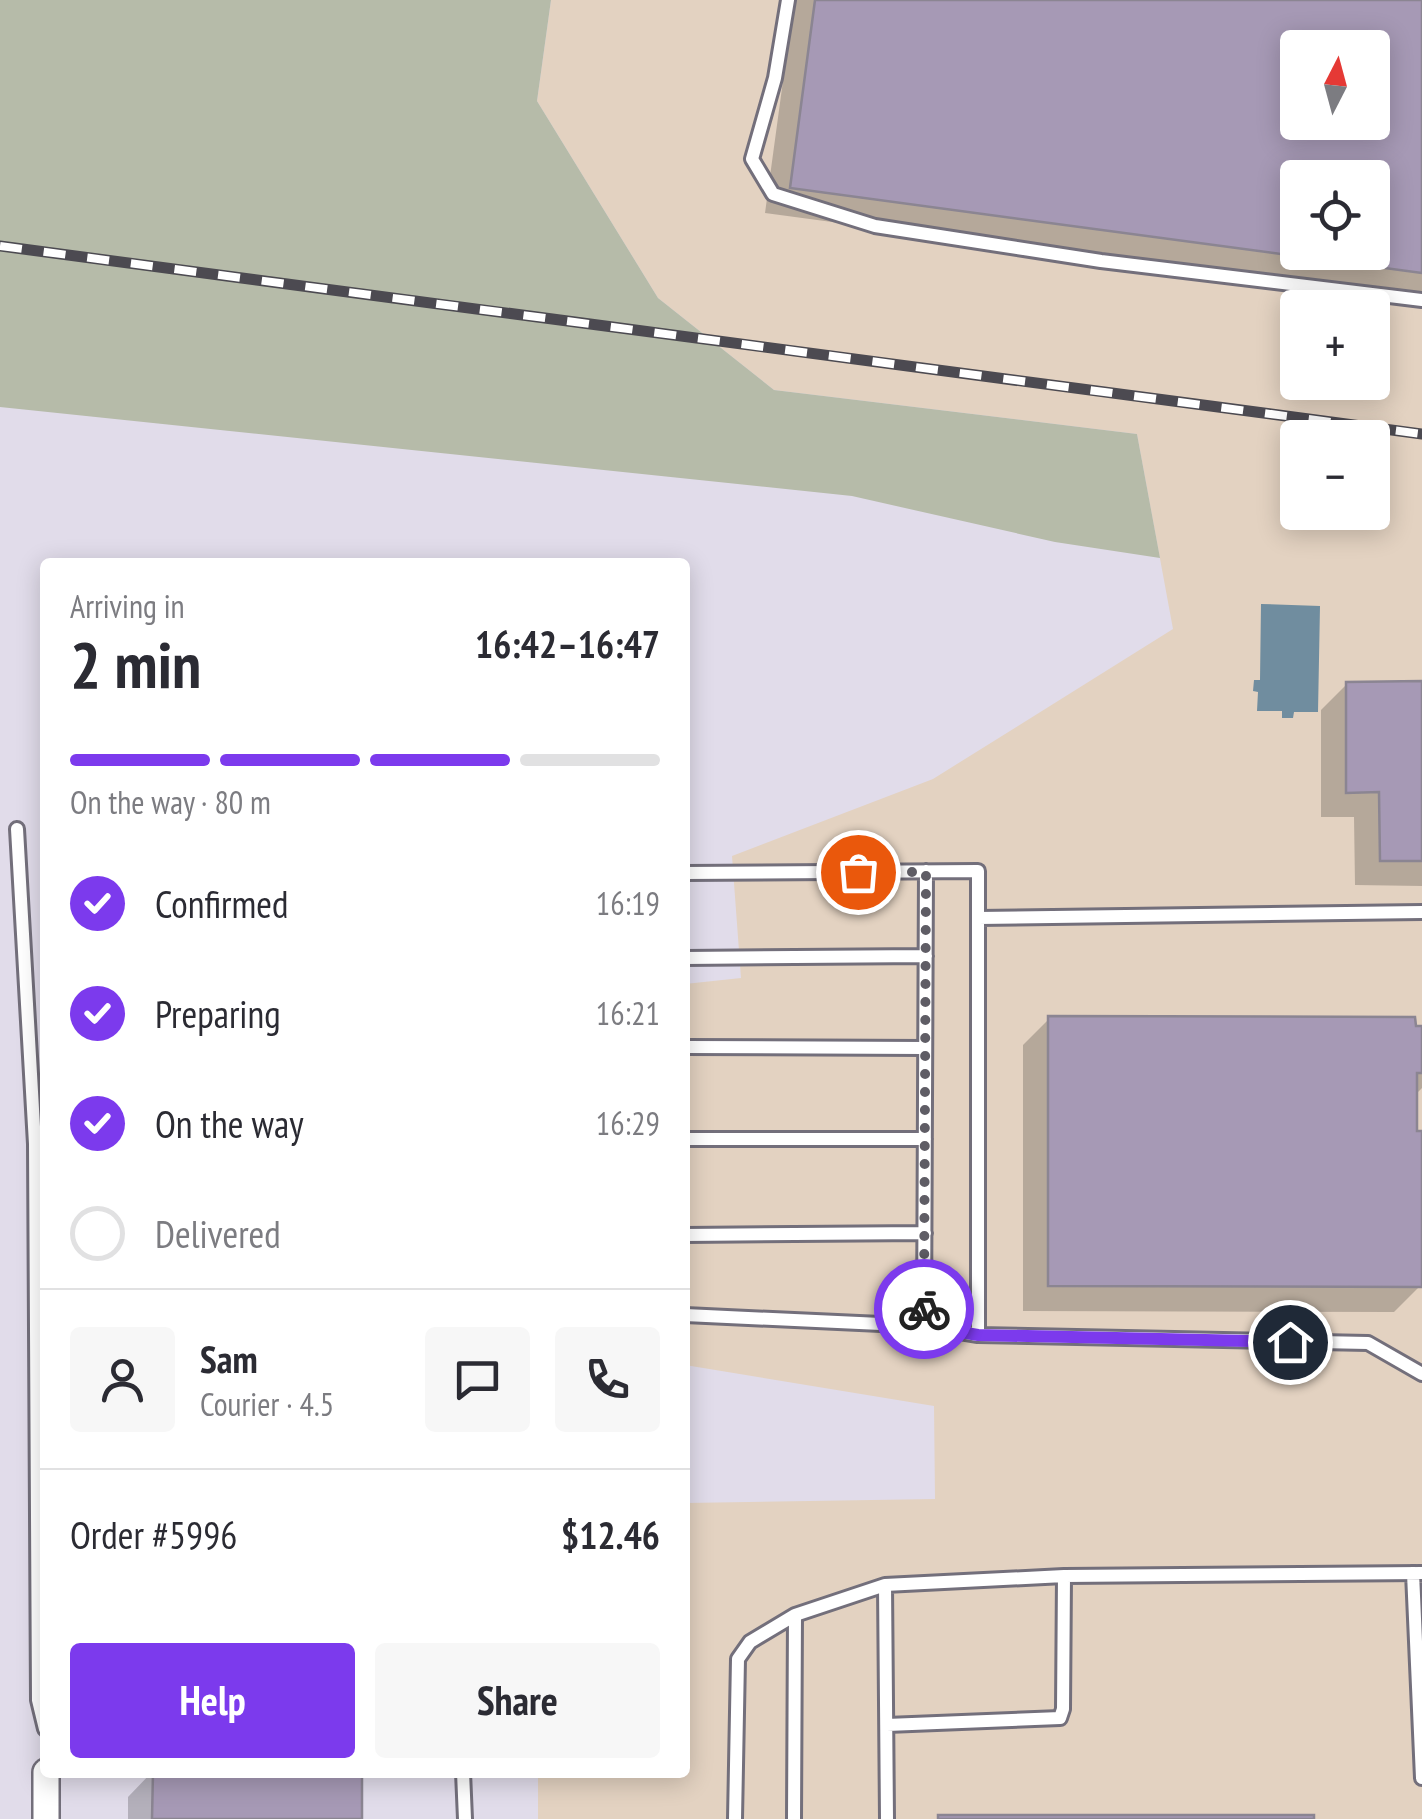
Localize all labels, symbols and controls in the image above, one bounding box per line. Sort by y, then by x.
north arrow [1280,30,1390,140]
map controls [1280,30,1390,530]
button: locate [1280,160,1390,270]
button: + [1280,290,1390,400]
button: − [1280,420,1390,530]
text: Arriving in [70,585,185,627]
text: 16:42–16:47 [475,619,660,668]
text: 2 min [70,622,201,706]
text: On the way · 80 m [70,781,271,823]
pin [816,830,901,915]
icon: bag [831,845,886,900]
icon: check [70,876,125,931]
text: Confirmed [155,879,288,928]
text: 16:19 [596,882,660,924]
icon: check [70,986,125,1041]
text: Preparing [155,989,281,1038]
text: 16:21 [596,992,660,1034]
icon: check [70,1096,125,1151]
text: On the way [155,1099,303,1148]
text: 16:29 [596,1102,660,1144]
text: Delivered [155,1209,281,1258]
courier [874,1259,974,1359]
icon: bike [897,1282,952,1337]
pin [1248,1300,1333,1385]
icon: home [1263,1315,1318,1370]
button: person [70,1327,175,1432]
button: chat [425,1327,530,1432]
button: phone [555,1327,660,1432]
text: Sam [200,1334,258,1383]
text: Courier · 4.5 [200,1383,334,1425]
text: Order #5996 [70,1510,237,1559]
text: $12.46 [561,1510,660,1559]
button: Help [70,1643,355,1758]
button: Share [375,1643,660,1758]

